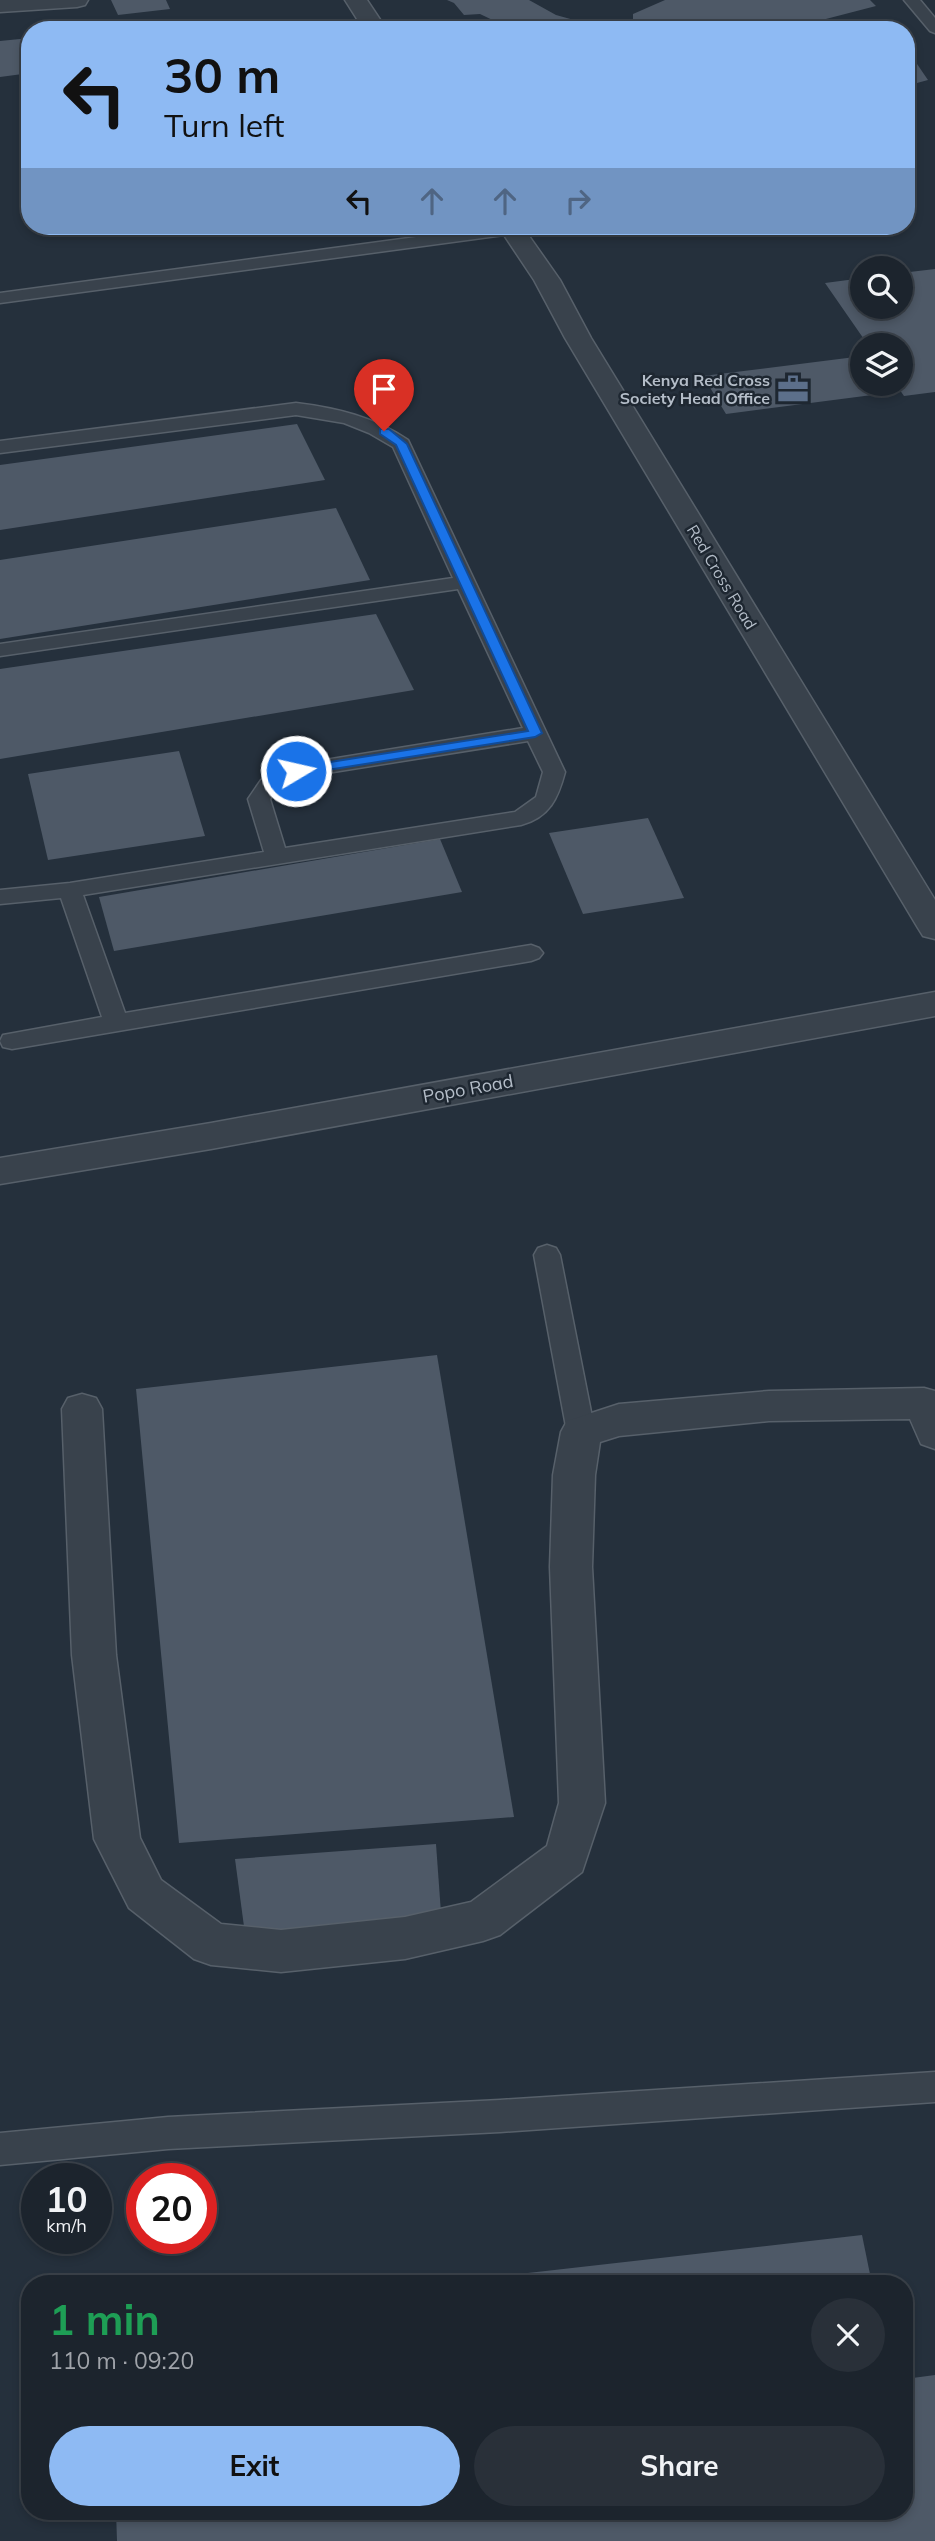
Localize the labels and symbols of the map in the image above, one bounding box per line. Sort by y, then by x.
pin [354,359,414,431]
place label: Kenya Red Cross Society Head Office [620,370,770,408]
office icon: Kenya Red Cross Society Head Office [776,372,810,406]
street label: Red Cross Road [683,521,761,633]
position arrow [259,734,333,808]
street label: Popo Road [421,1069,515,1108]
speed limit sign: 20 [126,2163,217,2254]

